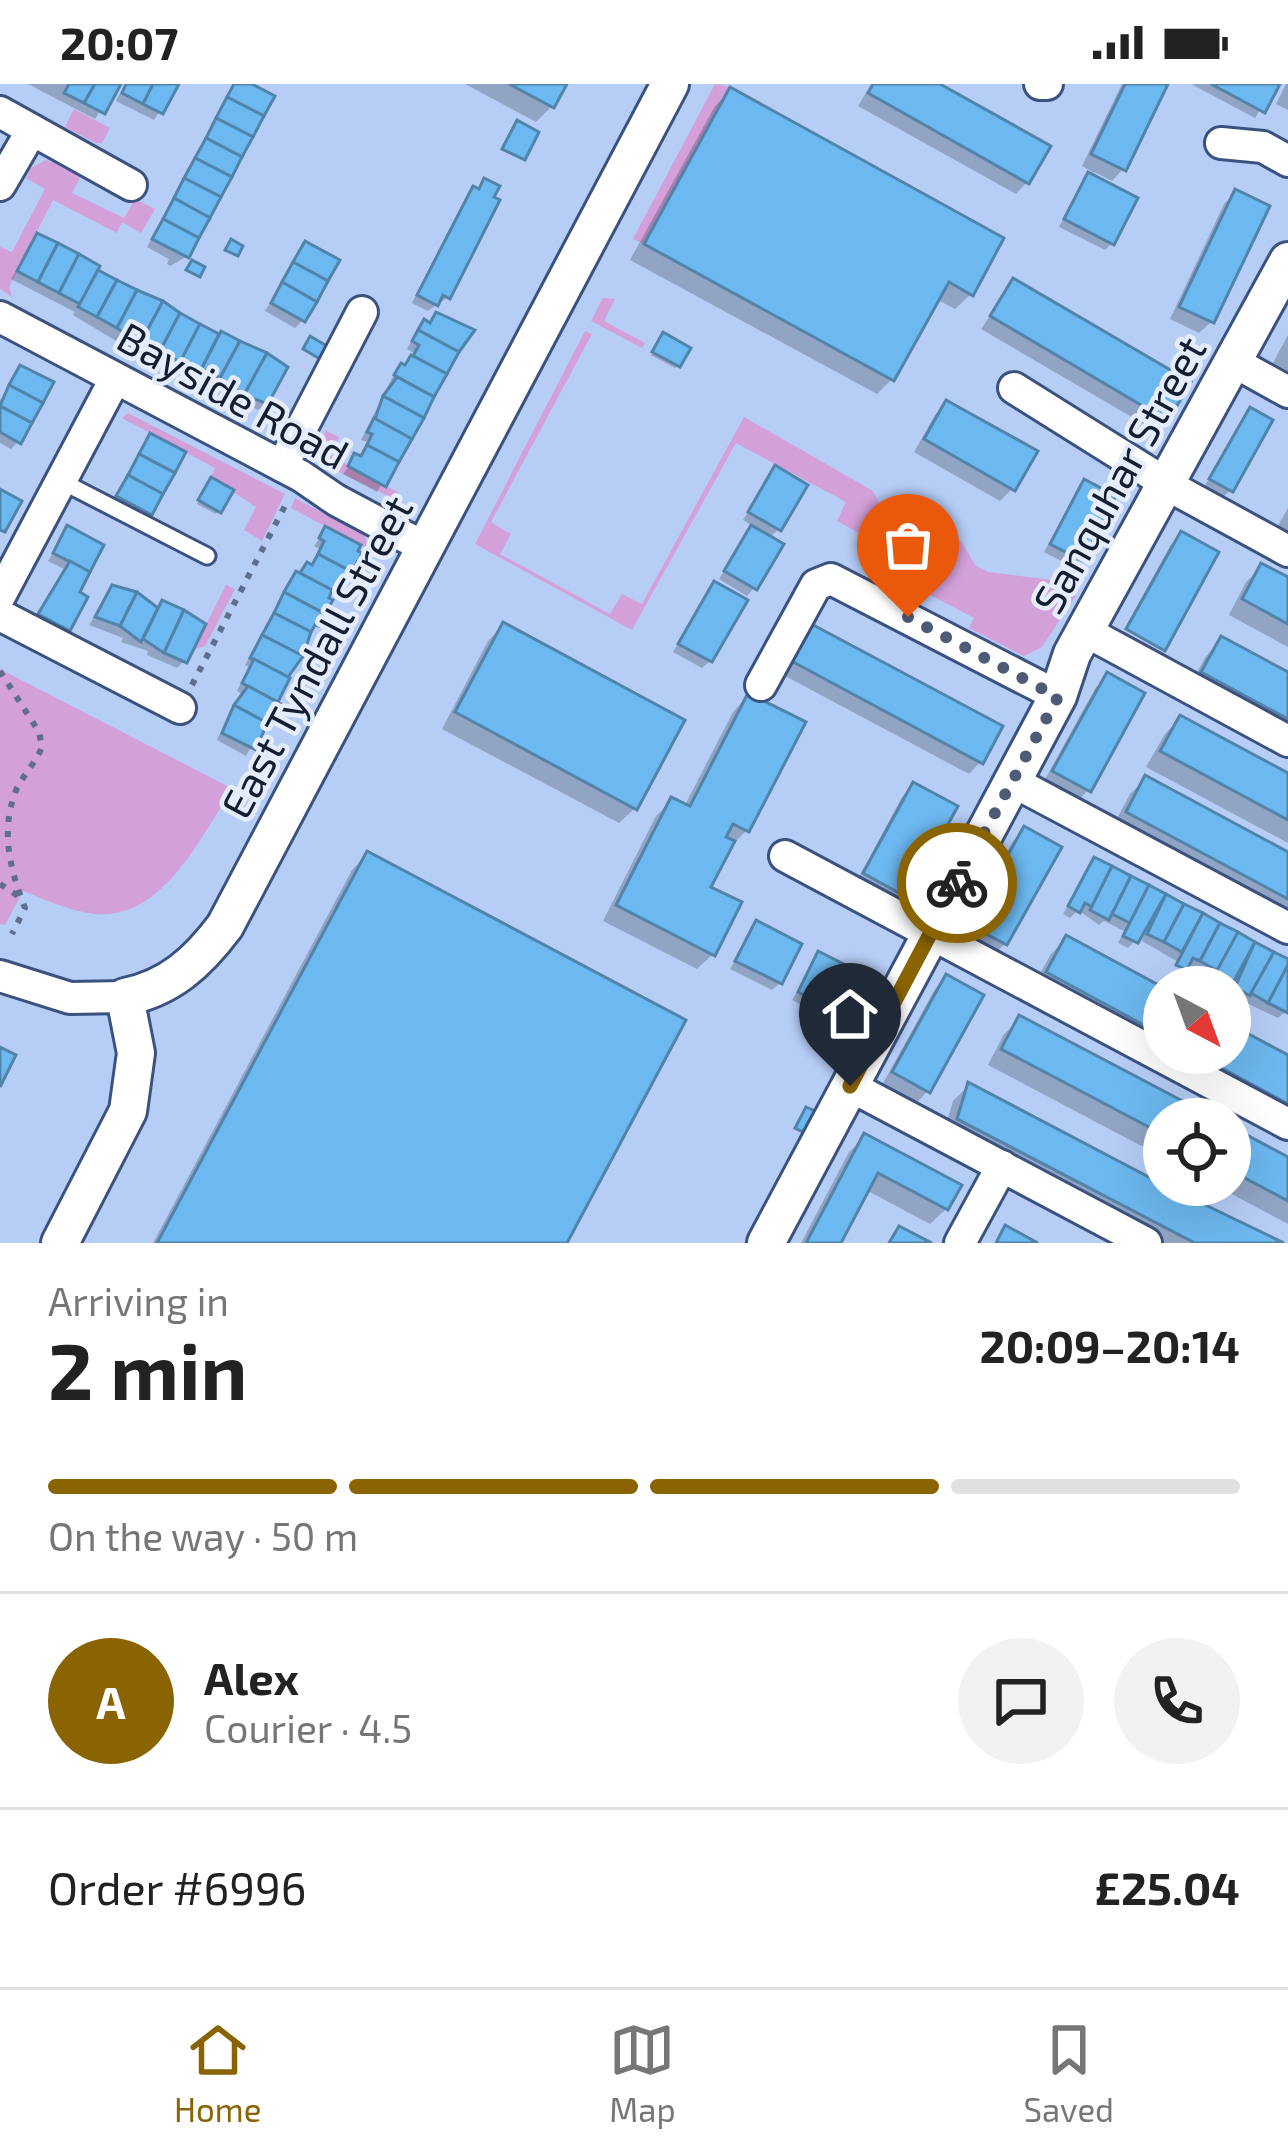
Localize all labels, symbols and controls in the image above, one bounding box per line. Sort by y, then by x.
text: 20:07 [60,15,178,69]
street label: Bayside Road [110,310,358,478]
street label: Sanquhar Street [1022,327,1215,621]
street label: East Tyndall Street [209,487,421,826]
pin [857,494,959,617]
icon: bag [875,512,941,578]
courier [897,823,1017,943]
icon: bike [924,850,990,916]
pin [799,963,901,1086]
north arrow [1143,966,1251,1074]
map controls [1143,966,1251,1206]
icon: home [817,981,883,1047]
button: locate [1143,1098,1251,1206]
text: Arriving in [48,1277,229,1324]
text: 20:09–20:14 [980,1318,1240,1372]
text: 2 min [48,1322,247,1416]
text: On the way · 50 m [48,1512,358,1559]
button: chat [958,1638,1084,1764]
button: phone [1114,1638,1240,1764]
text: Alex [204,1650,299,1704]
text: A [96,1674,126,1728]
text: Courier · 4.5 [204,1704,412,1751]
text: Order #6996 [48,1860,307,1914]
text: £25.04 [1095,1860,1240,1914]
tab: Home [174,2017,261,2129]
tab: Map [609,2017,676,2129]
tab: Saved [1023,2017,1114,2129]

